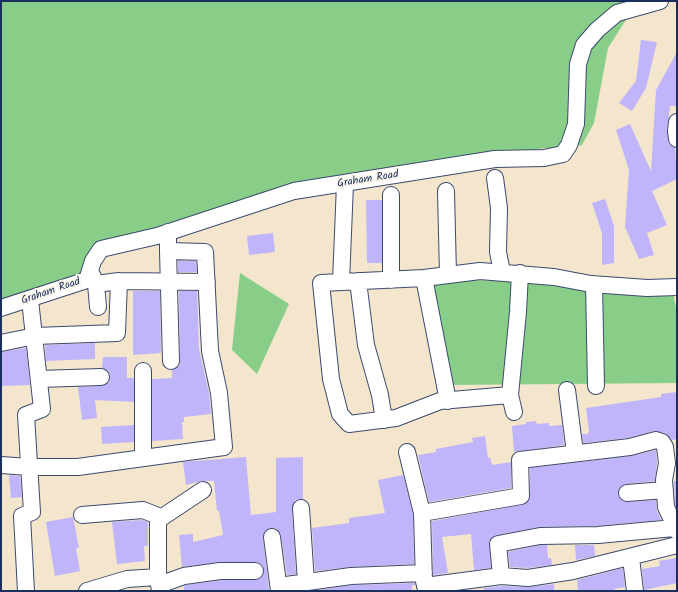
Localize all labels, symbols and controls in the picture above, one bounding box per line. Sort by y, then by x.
street label: Graham Road [336,169,400,191]
street label: Graham Road [20,276,82,308]

